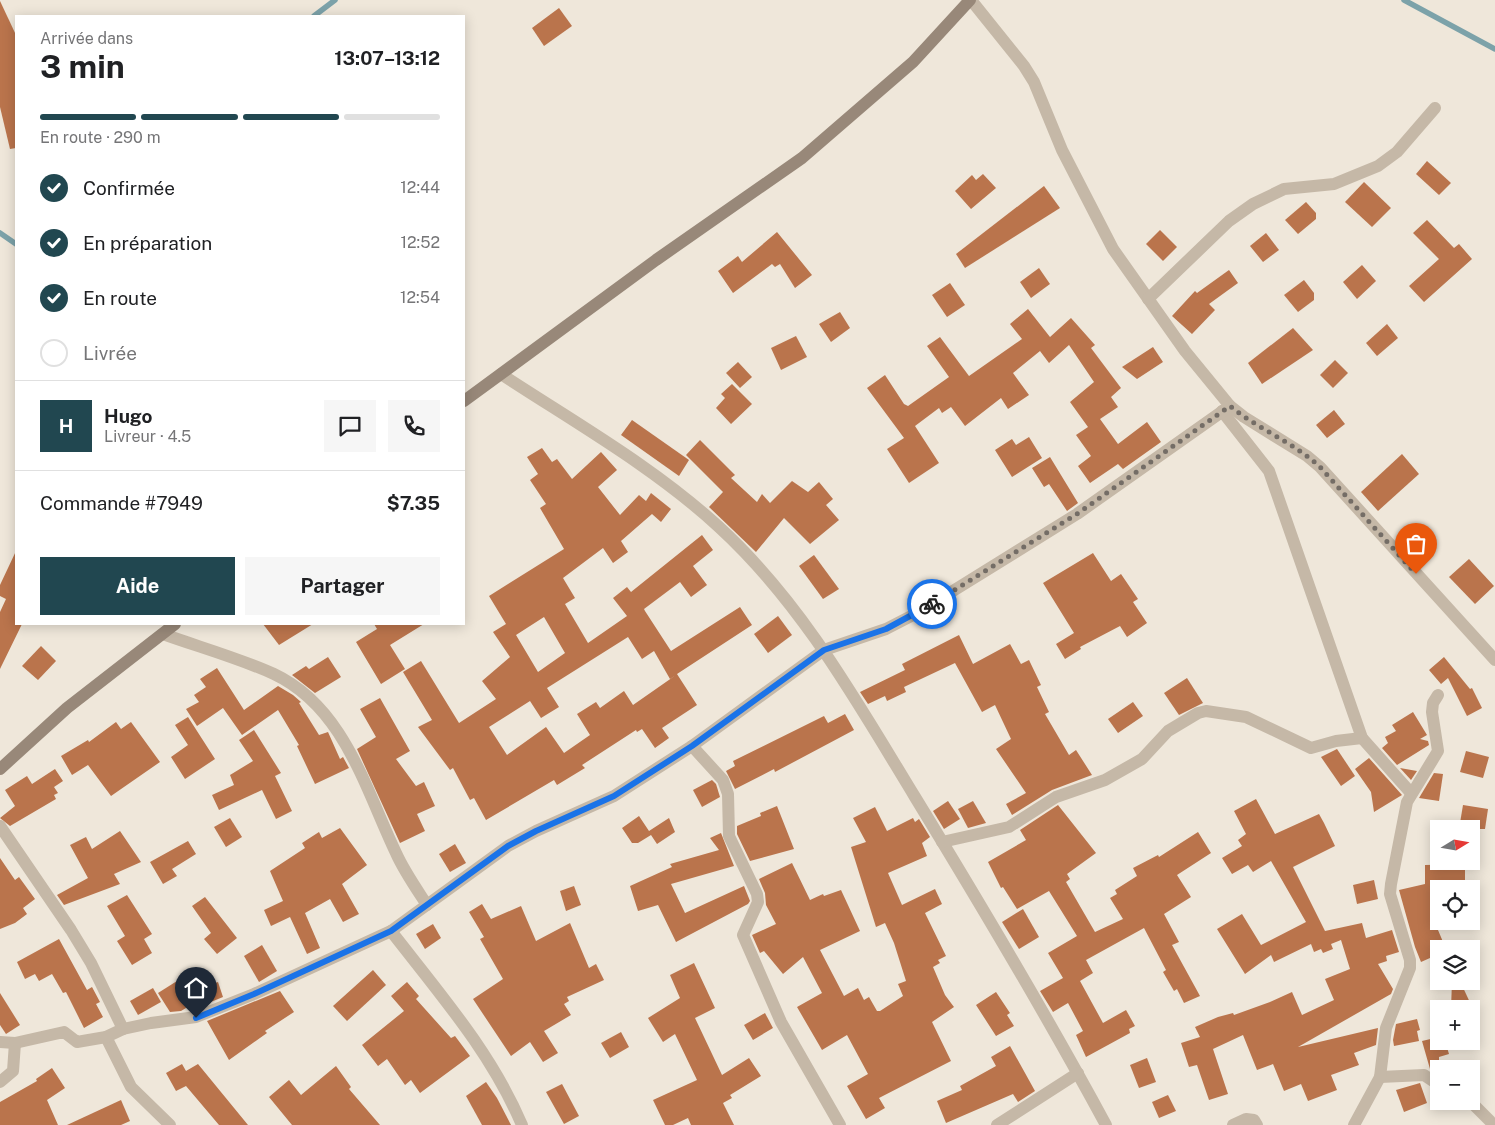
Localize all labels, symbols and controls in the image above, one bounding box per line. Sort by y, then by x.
text: Arrivée dans [40,29,133,48]
text: 13:07–13:12 [334,47,440,69]
text: 3 min [40,48,125,85]
text: En route · 290 m [40,128,161,147]
icon: check [40,174,68,202]
text: Confirmée [83,177,175,199]
text: 12:44 [400,178,440,197]
icon: check [40,229,68,257]
text: En préparation [83,232,212,254]
text: 12:52 [401,233,440,252]
icon: check [40,284,68,312]
text: En route [83,287,157,309]
text: 12:54 [400,288,440,307]
text: Livrée [83,342,137,364]
button: chat [324,400,376,452]
button: phone [388,400,440,452]
text: Hugo [104,405,153,427]
text: H [59,415,73,437]
text: Livreur · 4.5 [104,427,191,446]
text: Commande #7949 [40,492,203,514]
text: $7.35 [387,492,440,514]
pin [1395,523,1437,574]
icon: bag [1402,530,1430,558]
button: Aide [40,557,235,615]
button: Partager [245,557,440,615]
courier [907,579,957,629]
icon: bike [918,590,946,618]
north arrow [1430,820,1480,870]
map controls [1430,820,1480,1110]
button: locate [1430,880,1480,930]
button: layers [1430,940,1480,990]
pin [175,967,217,1018]
icon: home [182,974,210,1002]
button: + [1430,1000,1480,1050]
button: − [1430,1060,1480,1110]

